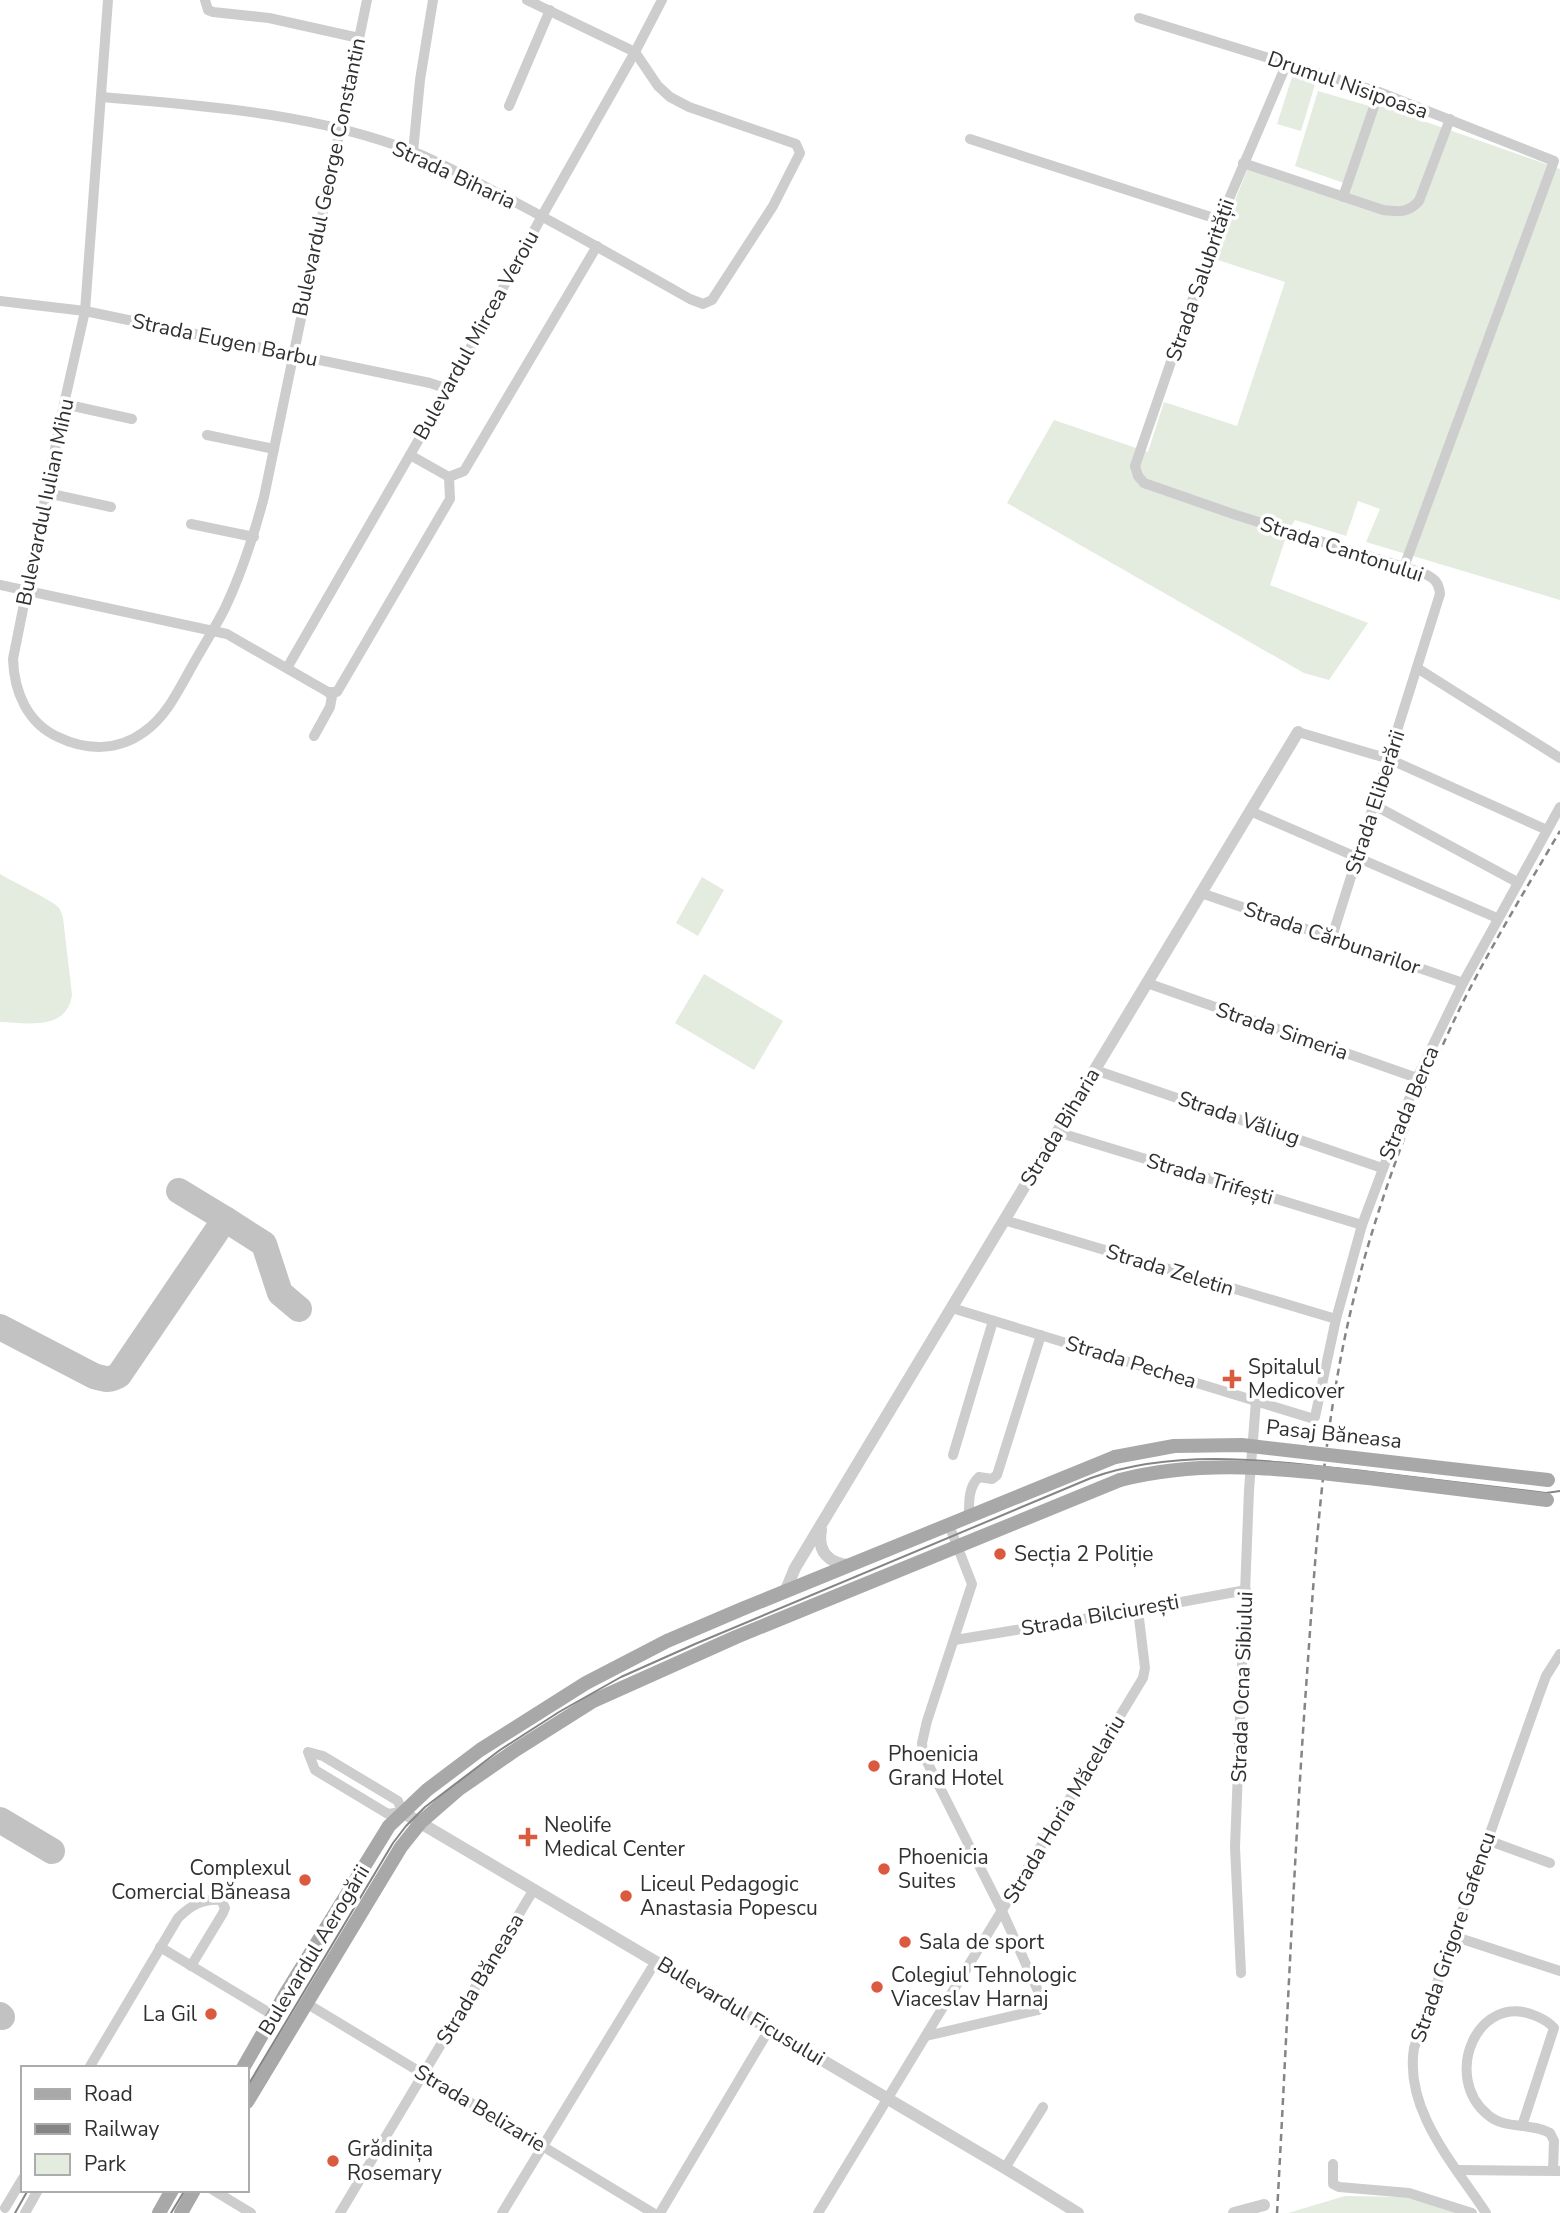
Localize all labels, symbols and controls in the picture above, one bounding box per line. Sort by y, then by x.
street label: Bulevardul George Constantin [286,35,372,319]
street label: Drumul Nisipoasa [1264,44,1432,126]
street label: Strada Biharia [388,134,520,216]
street label: Strada Salubrității [1159,195,1241,365]
street label: Bulevardul Mircea Veroiu [407,225,545,445]
street label: Strada Eugen Barbu [130,307,320,373]
street label: Bulevardul Iulian Mihu [9,396,81,608]
street label: Strada Cantonului [1257,509,1427,589]
street label: Strada Eliberării [1338,726,1412,878]
street label: Strada Cărbunarilor [1240,895,1424,981]
street label: Strada Simeria [1212,995,1352,1067]
street label: Strada Berca [1372,1042,1446,1164]
street label: Strada Biharia [1014,1063,1106,1191]
street label: Strada Văliug [1174,1084,1304,1152]
street label: Strada Trifești [1143,1146,1277,1212]
street label: Strada Zeletin [1103,1237,1237,1303]
street label: Strada Pechea [1062,1329,1200,1395]
place label: Spitalul Medicover [1248,1353,1345,1405]
marker: Spitalul Medicover [1222,1369,1242,1389]
street label: Pasaj Băneasa [1265,1413,1403,1455]
place label: Secția 2 Poliție [1014,1540,1154,1568]
marker: Secția 2 Poliție [992,1546,1008,1562]
street label: Strada Bilciurești [1019,1587,1181,1643]
street label: Strada Ocna Sibiului [1225,1591,1259,1783]
street label: Strada Horia Măcelariu [997,1709,1131,1909]
place label: Phoenicia Grand Hotel [888,1740,1004,1792]
marker: Phoenicia Grand Hotel [866,1758,882,1774]
place label: Neolife Medical Center [544,1811,686,1863]
marker: Neolife Medical Center [518,1827,538,1847]
street label: Strada Grigore Gafencu [1404,1828,1502,2046]
place label: Phoenicia Suites [898,1843,989,1895]
place label: Complexul Comercial Băneasa [111,1854,292,1906]
street label: Bulevardul Aerogării [252,1860,376,2040]
marker: Phoenicia Suites [876,1861,892,1877]
place label: Liceul Pedagogic Anastasia Popescu [640,1870,818,1922]
marker: Complexul Comercial Băneasa [297,1872,313,1888]
marker: Liceul Pedagogic Anastasia Popescu [618,1888,634,1904]
street label: Strada Băneasa [430,1908,530,2050]
place label: Sala de sport [919,1928,1045,1956]
marker: Sala de sport [897,1934,913,1950]
street label: Bulevardul Ficusului [652,1950,830,2072]
place label: Colegiul Tehnologic Viaceslav Harnaj [890,1961,1077,2013]
marker: Colegiul Tehnologic Viaceslav Harnaj [869,1979,885,1995]
place label: La Gil [143,2000,198,2028]
marker: La Gil [203,2006,219,2022]
street label: Strada Belizarie [409,2058,551,2158]
legend [21,2066,248,2192]
text: Road [84,2080,133,2108]
text: Railway [84,2115,159,2143]
place label: Grădinița Rosemary [347,2135,442,2187]
text: Park [84,2150,126,2178]
marker: Grădinița Rosemary [325,2153,341,2169]

